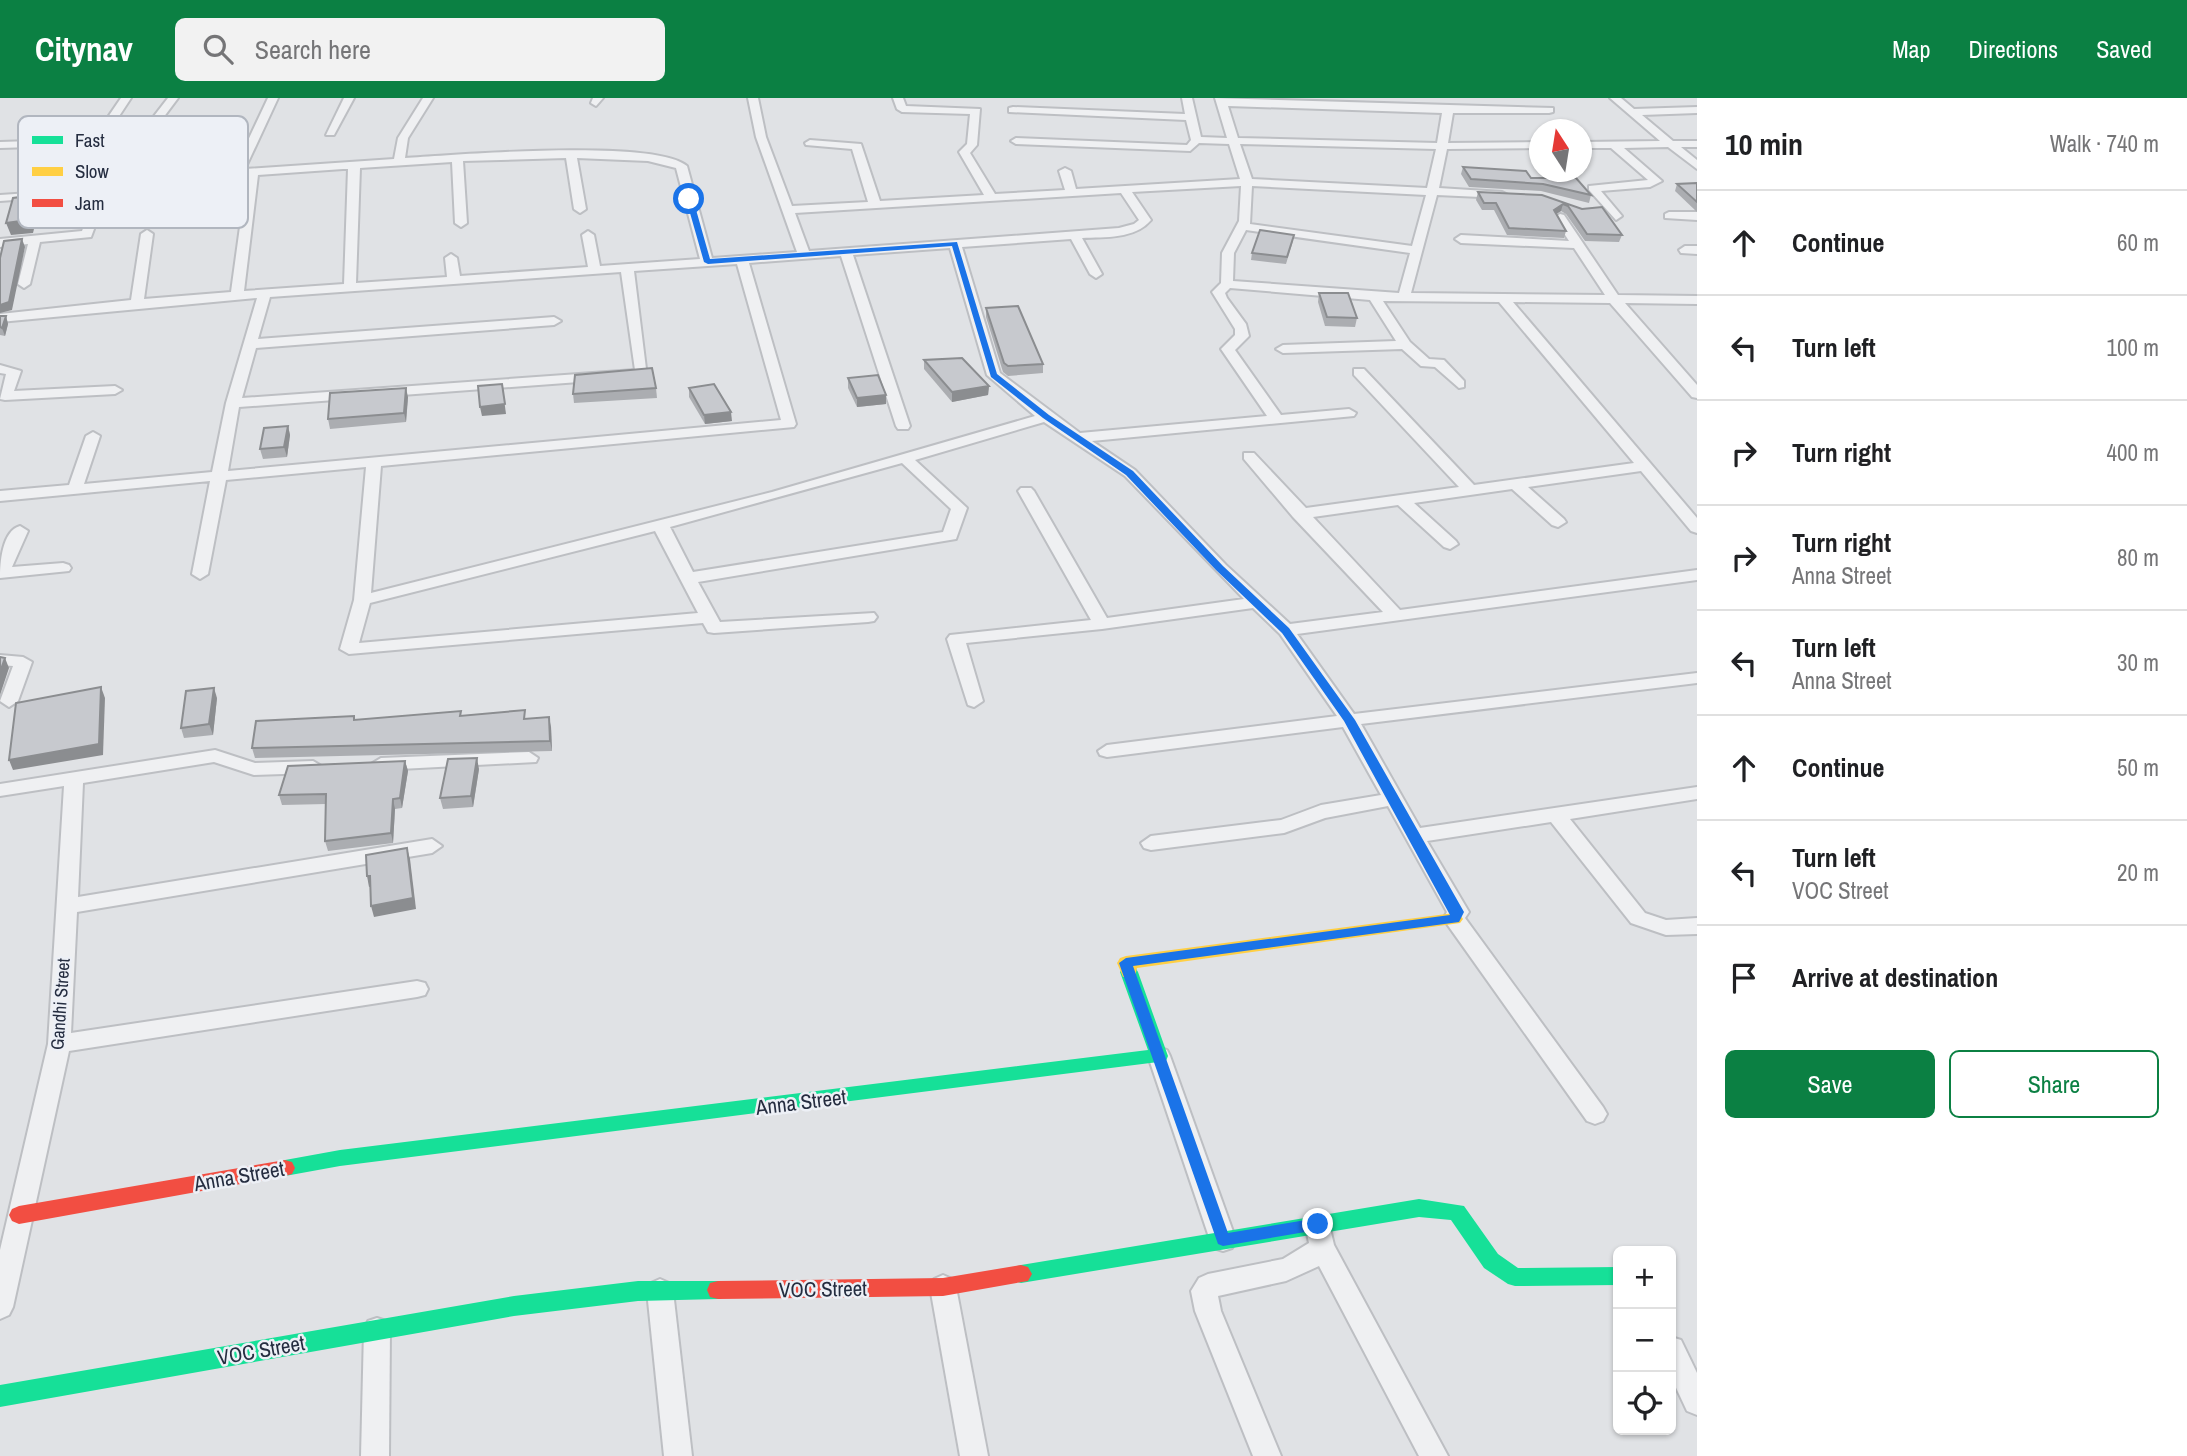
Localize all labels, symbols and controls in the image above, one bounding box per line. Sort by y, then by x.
search box [175,18,665,81]
text: Citynav [35,27,133,71]
icon: search [199,30,237,68]
text: Search here [255,32,371,67]
text: Map [1892,33,1930,65]
text: Directions [1968,33,2058,65]
text: Saved [2096,33,2152,65]
legend [18,116,248,228]
north arrow [1529,119,1592,182]
text: 10 min [1725,124,1803,164]
text: Fast [75,127,105,153]
text: Walk · 740 m [2050,128,2159,159]
text: Slow [75,158,110,184]
route start [673,183,704,214]
text: Jam [75,190,104,216]
icon: ahead [1725,224,1763,262]
text: Continue [1792,225,1884,260]
text: 60 m [2117,227,2159,258]
icon: left [1725,329,1763,367]
text: Turn left [1792,330,1876,365]
text: 100 m [2107,332,2159,363]
icon: right [1725,434,1763,472]
text: Turn right [1792,435,1891,470]
text: 400 m [2107,437,2159,468]
text: Turn right [1792,525,1891,560]
icon: right [1725,539,1763,577]
text: 80 m [2117,542,2159,573]
text: Anna Street [1792,560,1892,591]
text: Turn left [1792,630,1876,665]
icon: left [1725,644,1763,682]
text: 30 m [2117,647,2159,678]
text: Anna Street [1792,665,1892,696]
icon: ahead [1725,749,1763,787]
text: Continue [1792,750,1884,785]
text: 50 m [2117,752,2159,783]
text: Turn left [1792,840,1876,875]
icon: left [1725,854,1763,892]
text: 20 m [2117,857,2159,888]
text: VOC Street [1792,875,1888,906]
street label: Gandhi Street [44,957,76,1051]
icon: arrive [1725,959,1763,997]
text: Arrive at destination [1792,960,1998,995]
button: Save [1725,1050,1935,1118]
button: Share [1949,1050,2159,1118]
street label: Anna Street [753,1082,848,1122]
street label: Anna Street [191,1154,287,1198]
route end [1302,1208,1333,1239]
map controls [1613,1246,1676,1435]
button: + [1613,1246,1676,1309]
street label: VOC Street [779,1274,867,1304]
button: − [1613,1309,1676,1372]
street label: VOC Street [215,1328,307,1372]
button: locate [1613,1372,1676,1435]

